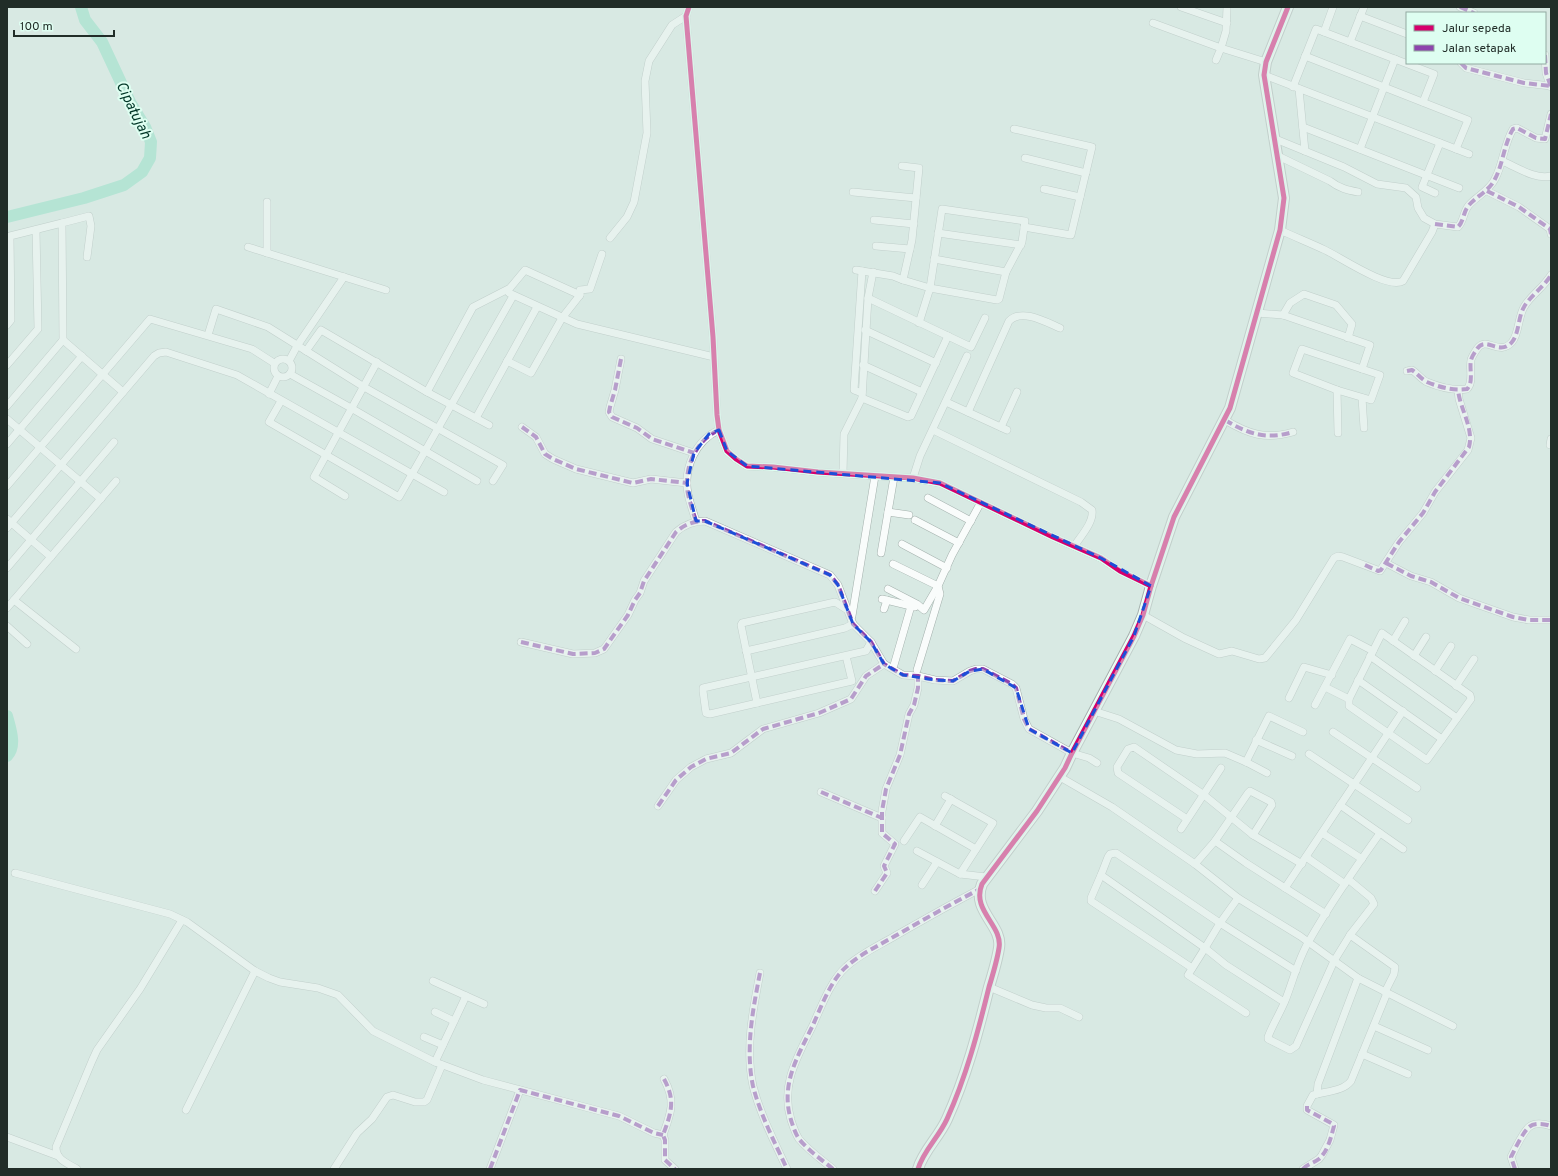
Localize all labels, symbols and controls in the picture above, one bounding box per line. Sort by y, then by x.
scale bar [14,12,114,38]
legend [1406,12,1546,64]
text: 100 m [20,19,53,35]
text: Jalur sepeda [1442,21,1511,37]
text: Jalan setapak [1442,41,1516,57]
water label: Cipatujah [111,79,155,143]

